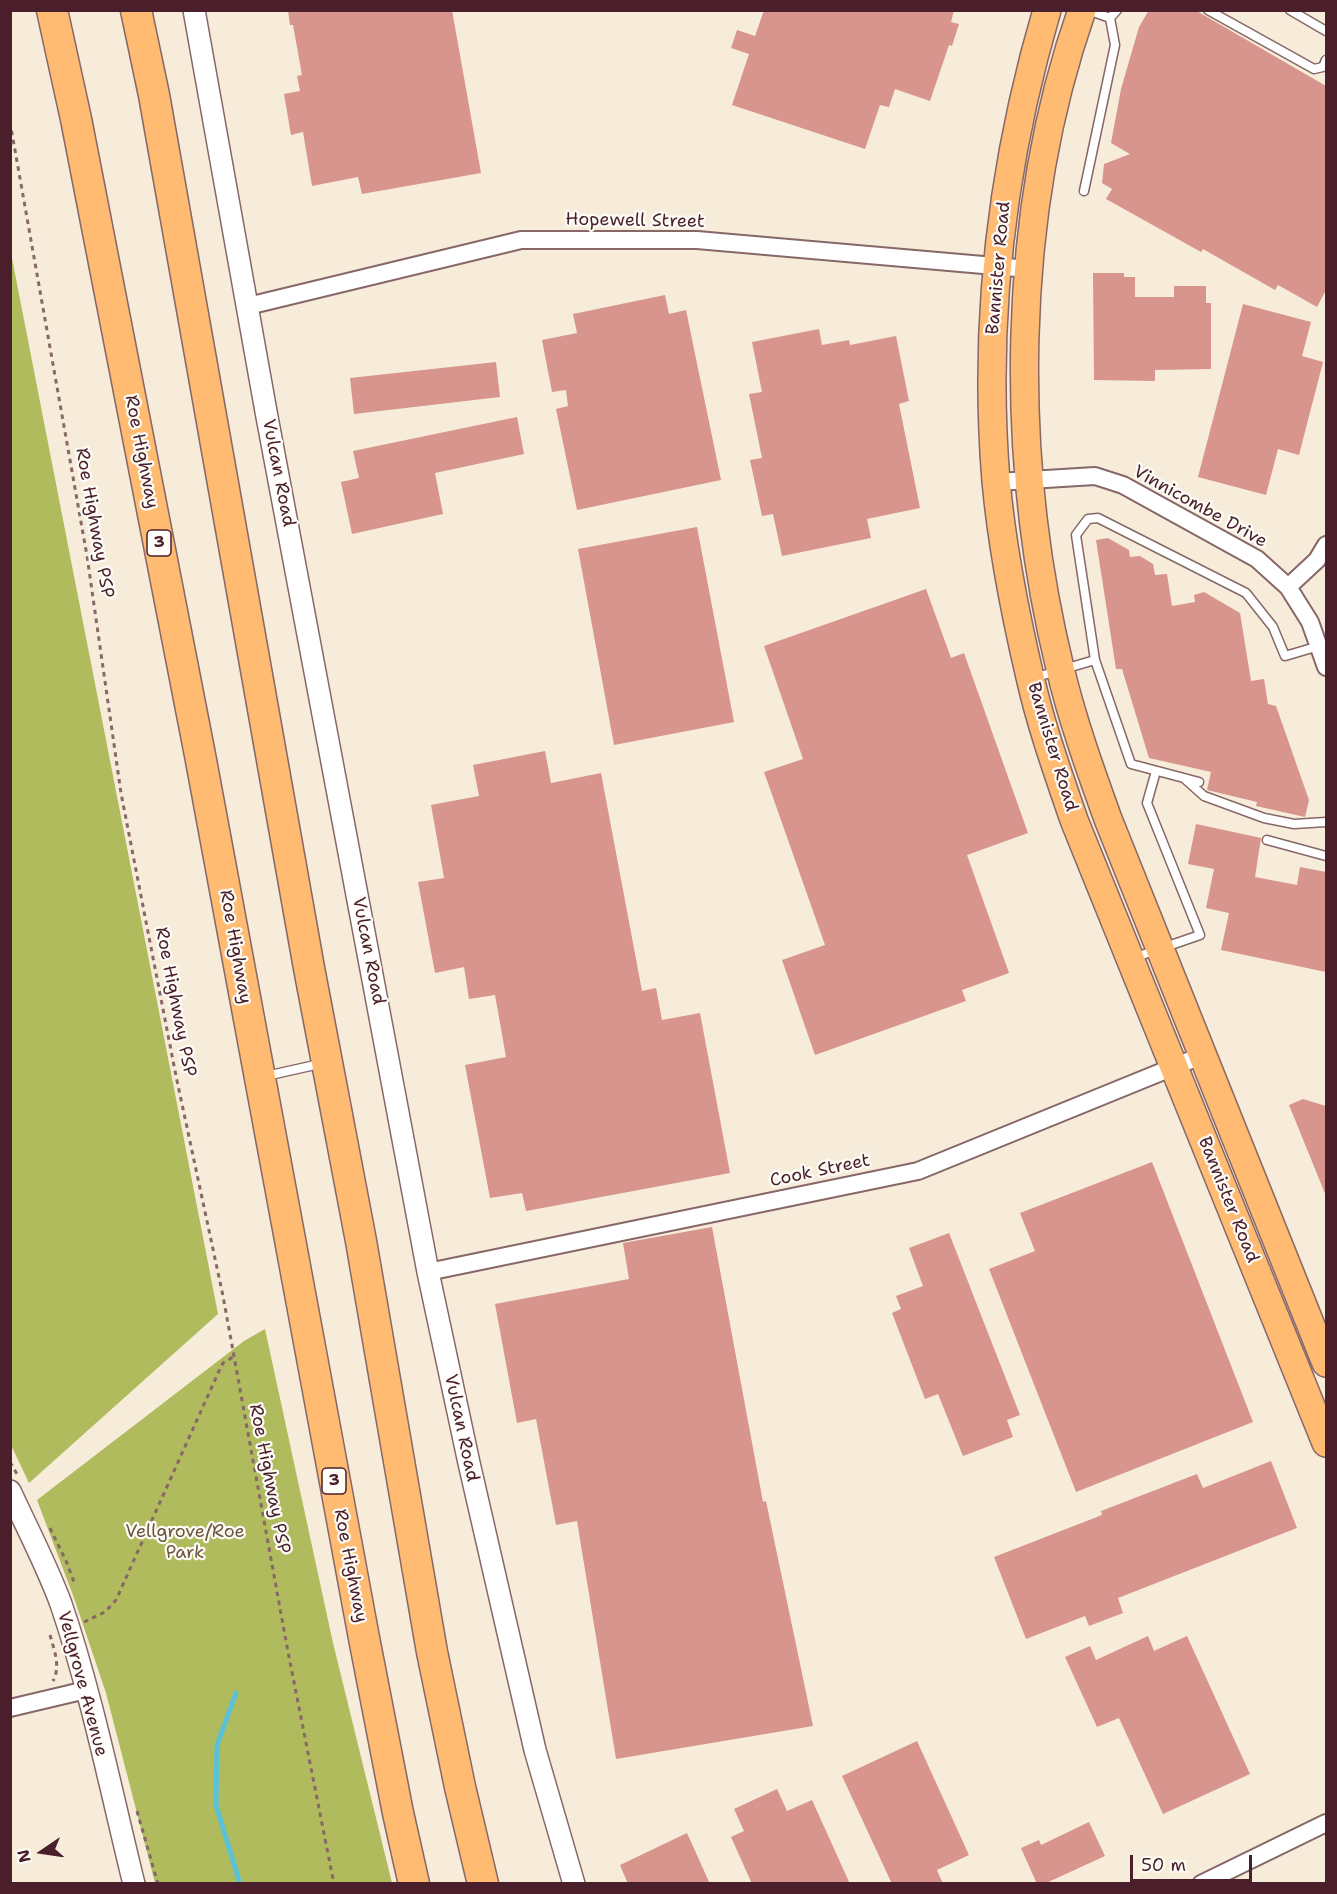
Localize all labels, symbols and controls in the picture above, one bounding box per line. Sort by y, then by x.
street label: Bannister Road [982,200,1016,336]
street label: Hopewell Street [565,209,705,233]
street label: Roe Highway [119,393,163,511]
street label: Vulcan Road [257,417,299,529]
street label: Roe Highway PSP [70,446,118,600]
street label: Vinnicombe Drive [1129,461,1271,553]
road number: 3 [147,530,171,556]
street label: Bannister Road [1022,680,1082,814]
street label: Roe Highway [214,888,256,1006]
street label: Vulcan Road [347,895,389,1007]
street label: Roe Highway PSP [150,925,200,1079]
street label: Bannister Road [1193,1134,1263,1266]
street label: Cook Street [768,1150,872,1192]
street label: Vulcan Road [439,1372,483,1484]
street label: Roe Highway PSP [244,1402,294,1556]
road number: 3 [322,1468,346,1494]
street label: Roe Highway [328,1507,372,1625]
park label: Vellgrove/Roe Park [125,1521,245,1564]
street label: Vellgrove Avenue [52,1609,112,1759]
north arrow [12,1822,72,1882]
scale bar [1133,1843,1254,1881]
text: N [12,1848,36,1865]
text: 50 m [1141,1853,1186,1877]

